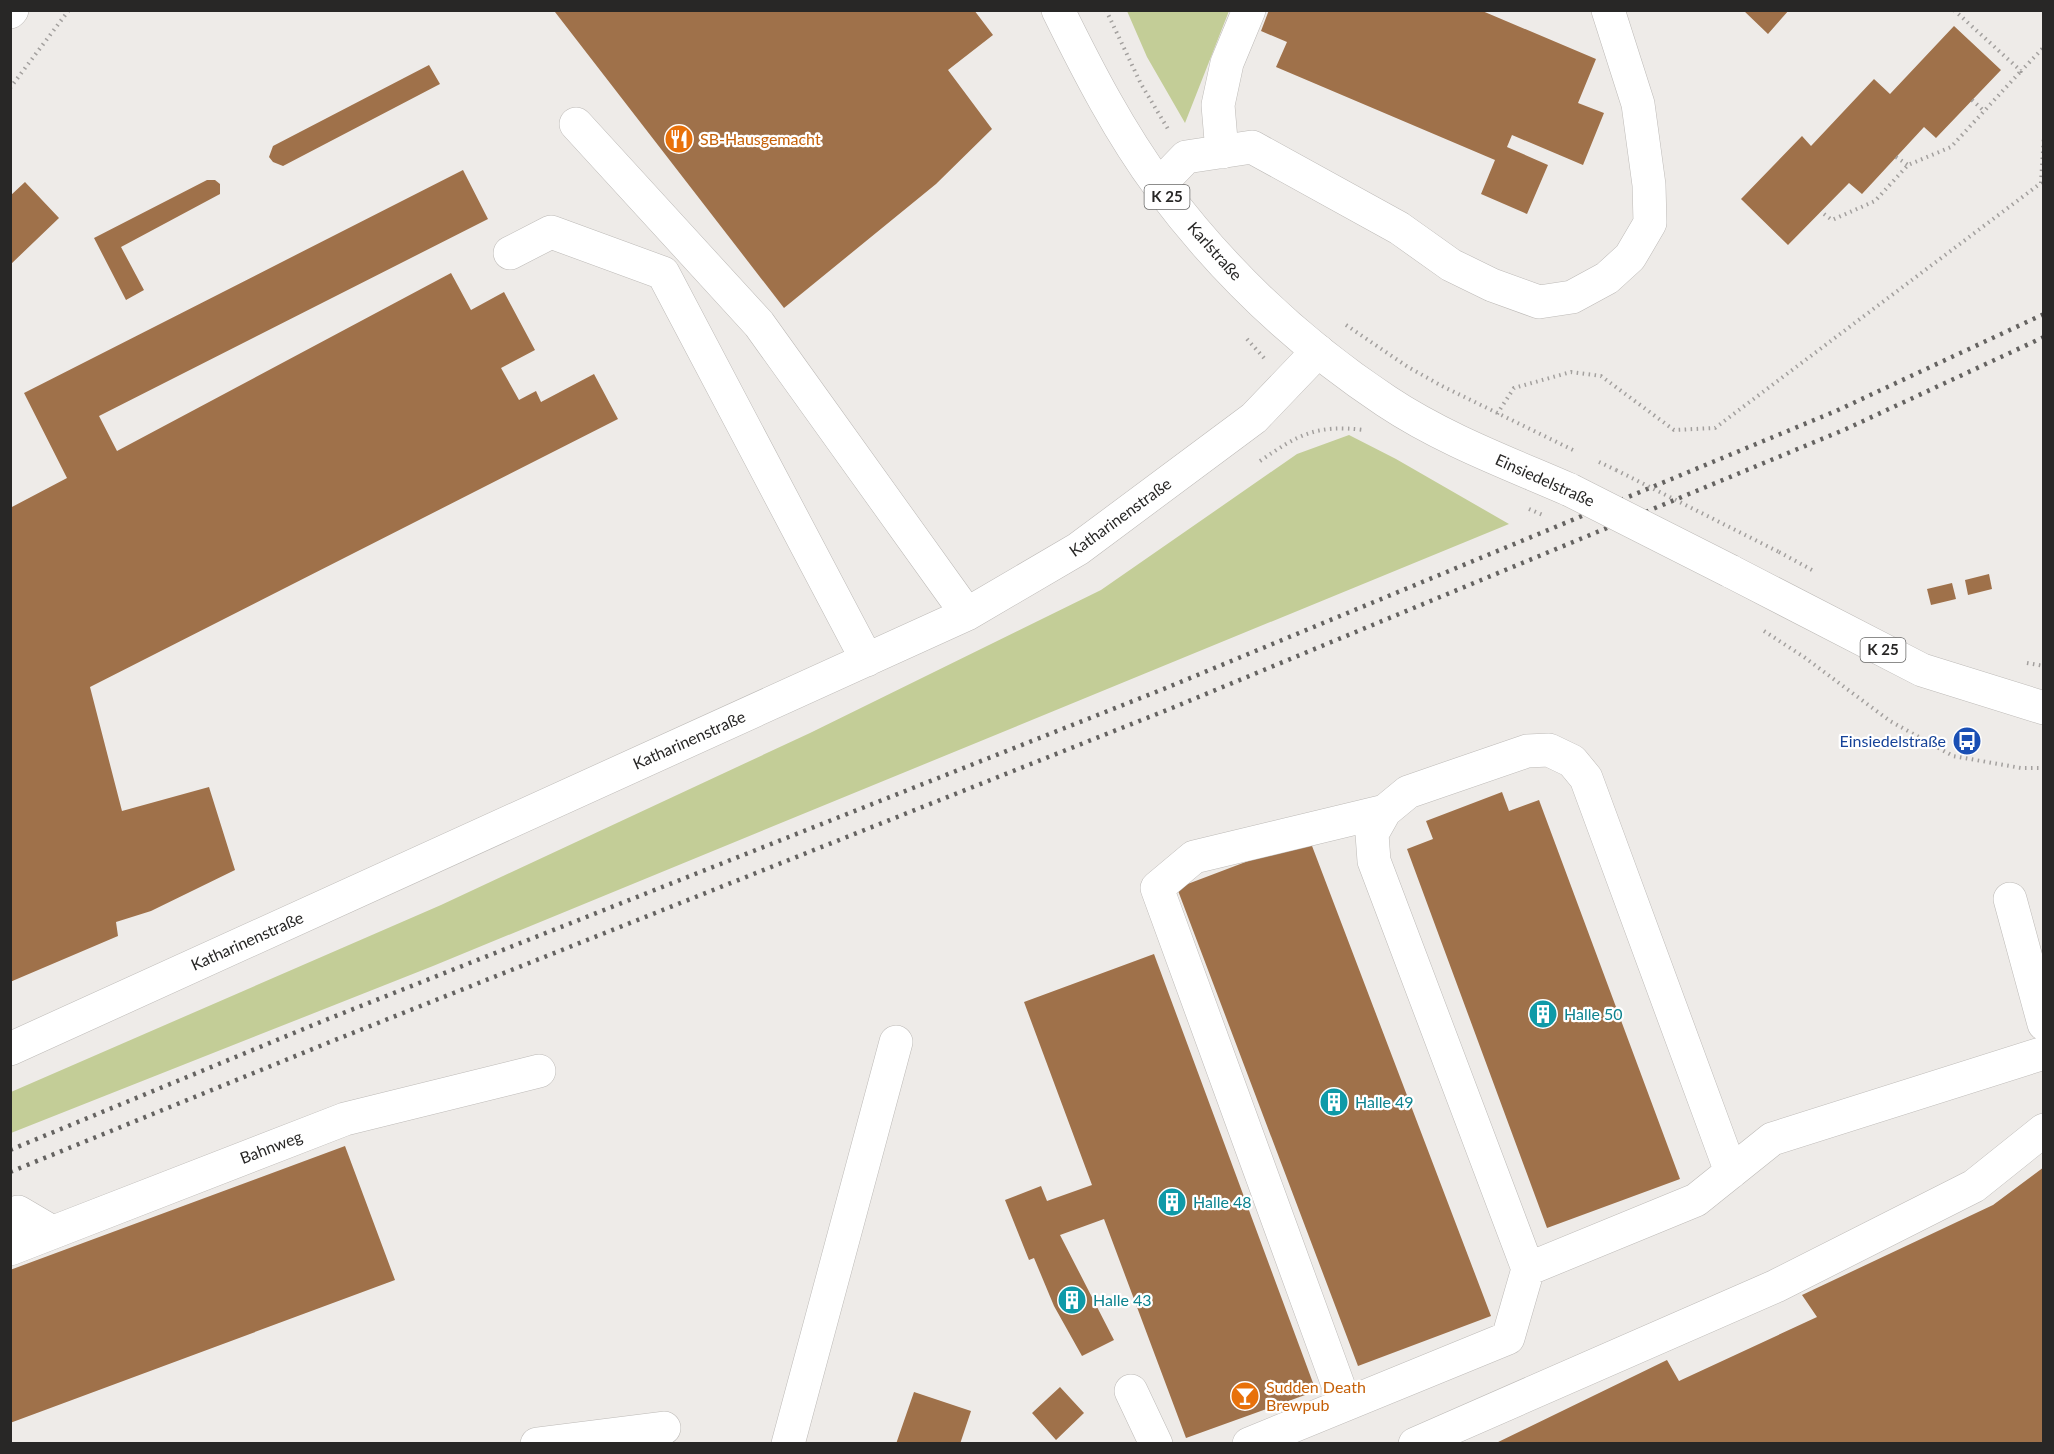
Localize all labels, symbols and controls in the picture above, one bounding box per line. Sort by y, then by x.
restaurant icon: SB-Hausgemacht [663,123,695,155]
place label: SB-Hausgemacht [700,129,821,148]
road number: K 25 [1144,185,1190,209]
street label: Karlstraße [1184,217,1247,284]
street label: Einsiedelstraße [1493,449,1598,510]
street label: Katharinenstraße [1065,473,1174,560]
road number: K 25 [1860,638,1906,662]
street label: Katharinenstraße [630,706,748,773]
bus stop icon: Einsiedelstraße [1951,725,1983,757]
place label: Einsiedelstraße [1840,731,1946,750]
street label: Katharinenstraße [188,907,306,974]
building icon: Halle 50 [1527,998,1559,1030]
place label: Halle 50 [1564,1004,1623,1023]
building icon: Halle 49 [1318,1086,1350,1118]
place label: Halle 49 [1355,1092,1414,1111]
street label: Bahnweg [237,1126,305,1167]
building icon: Halle 48 [1156,1186,1188,1218]
place label: Halle 48 [1193,1192,1252,1211]
building icon: Halle 43 [1056,1284,1088,1316]
place label: Halle 43 [1093,1290,1152,1309]
place label: Sudden Death Brewpub [1266,1377,1366,1414]
bar icon: Sudden Death Brewpub [1229,1380,1261,1412]

